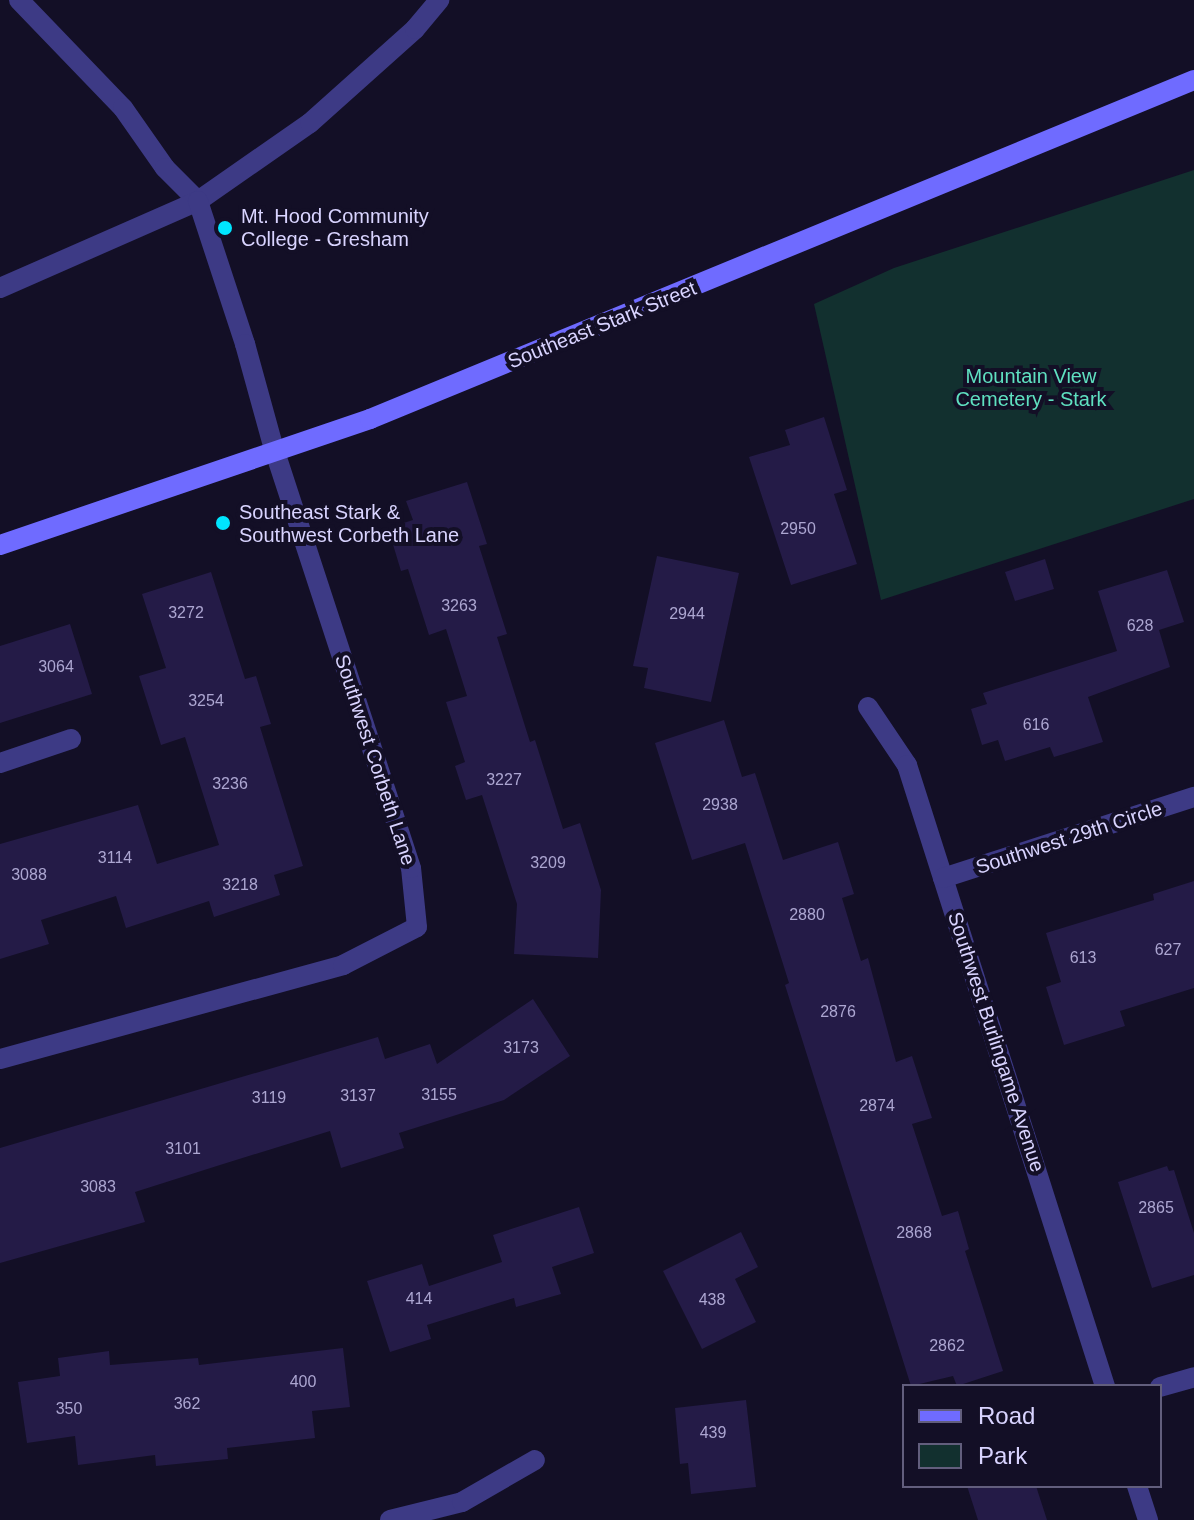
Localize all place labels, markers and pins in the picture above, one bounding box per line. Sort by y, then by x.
place label: Mt. Hood Community College - Gresham [241,204,429,251]
marker: Mt. Hood Community College - Gresham [216,219,234,237]
place label: Southeast Stark & Southwest Corbeth Lane [239,500,459,547]
marker: Southeast Stark & Southwest Corbeth Lane [214,514,232,532]

